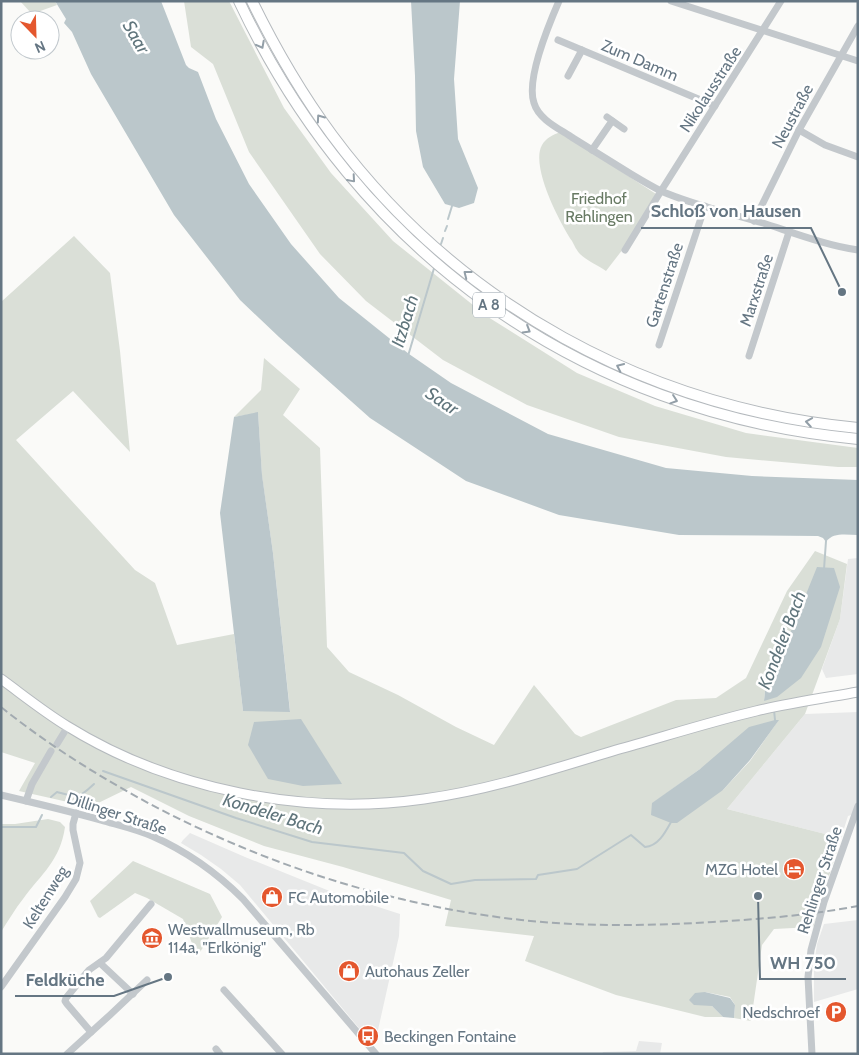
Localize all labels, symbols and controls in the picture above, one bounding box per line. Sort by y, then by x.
north arrow [10,10,60,60]
water label: Saar [118,16,155,59]
street label: Zum Damm [599,36,681,85]
text: N [32,37,48,57]
one-way arrow [255,40,265,49]
street label: Nikolausstraße [676,43,745,136]
street label: Neustraße [768,81,817,151]
one-way arrow [317,114,326,124]
one-way arrow [346,173,355,182]
park label: Friedhof Rehlingen [565,189,633,226]
callout: Schloß von Hausen [641,195,811,228]
text: Schloß von Hausen [651,200,801,222]
street label: Gartenstraße [642,240,687,330]
street label: Marxstraße [736,251,777,329]
one-way arrow [464,271,473,279]
water label: Itzbach [387,292,423,350]
road number: A 8 [473,292,505,318]
one-way arrow [522,324,531,334]
one-way arrow [617,363,626,373]
water label: Saar [421,382,464,421]
one-way arrow [669,395,677,405]
one-way arrow [805,417,813,428]
water label: Kondeler Bach [753,588,811,692]
street label: Dillinger Straße [64,788,169,839]
water label: Kondeler Bach [220,788,326,840]
street label: Rehlinger Straße [793,824,846,936]
hotel icon: MZG Hotel [782,857,806,881]
place label: MZG Hotel [705,860,778,879]
street label: Keltenweg [19,862,73,932]
shop icon: FC Automobile [260,885,284,909]
place label: FC Automobile [288,888,389,907]
place label: Westwallmuseum, Rb 114a, "Erlkönig" [168,920,315,957]
museum icon: Westwallmuseum, Rb 114a, "Erlkönig" [140,926,164,950]
callout: WH 750 [760,946,846,979]
text: WH 750 [770,952,836,974]
shop icon: Autohaus Zeller [337,959,361,983]
place label: Autohaus Zeller [365,962,470,981]
callout: Feldküche [15,963,114,996]
text: Feldküche [25,969,105,991]
parking icon: Nedschroef [824,1000,848,1024]
place label: Nedschroef [742,1003,821,1022]
bus stop icon: Beckingen Fontaine [356,1024,380,1048]
place label: Beckingen Fontaine [384,1027,516,1046]

